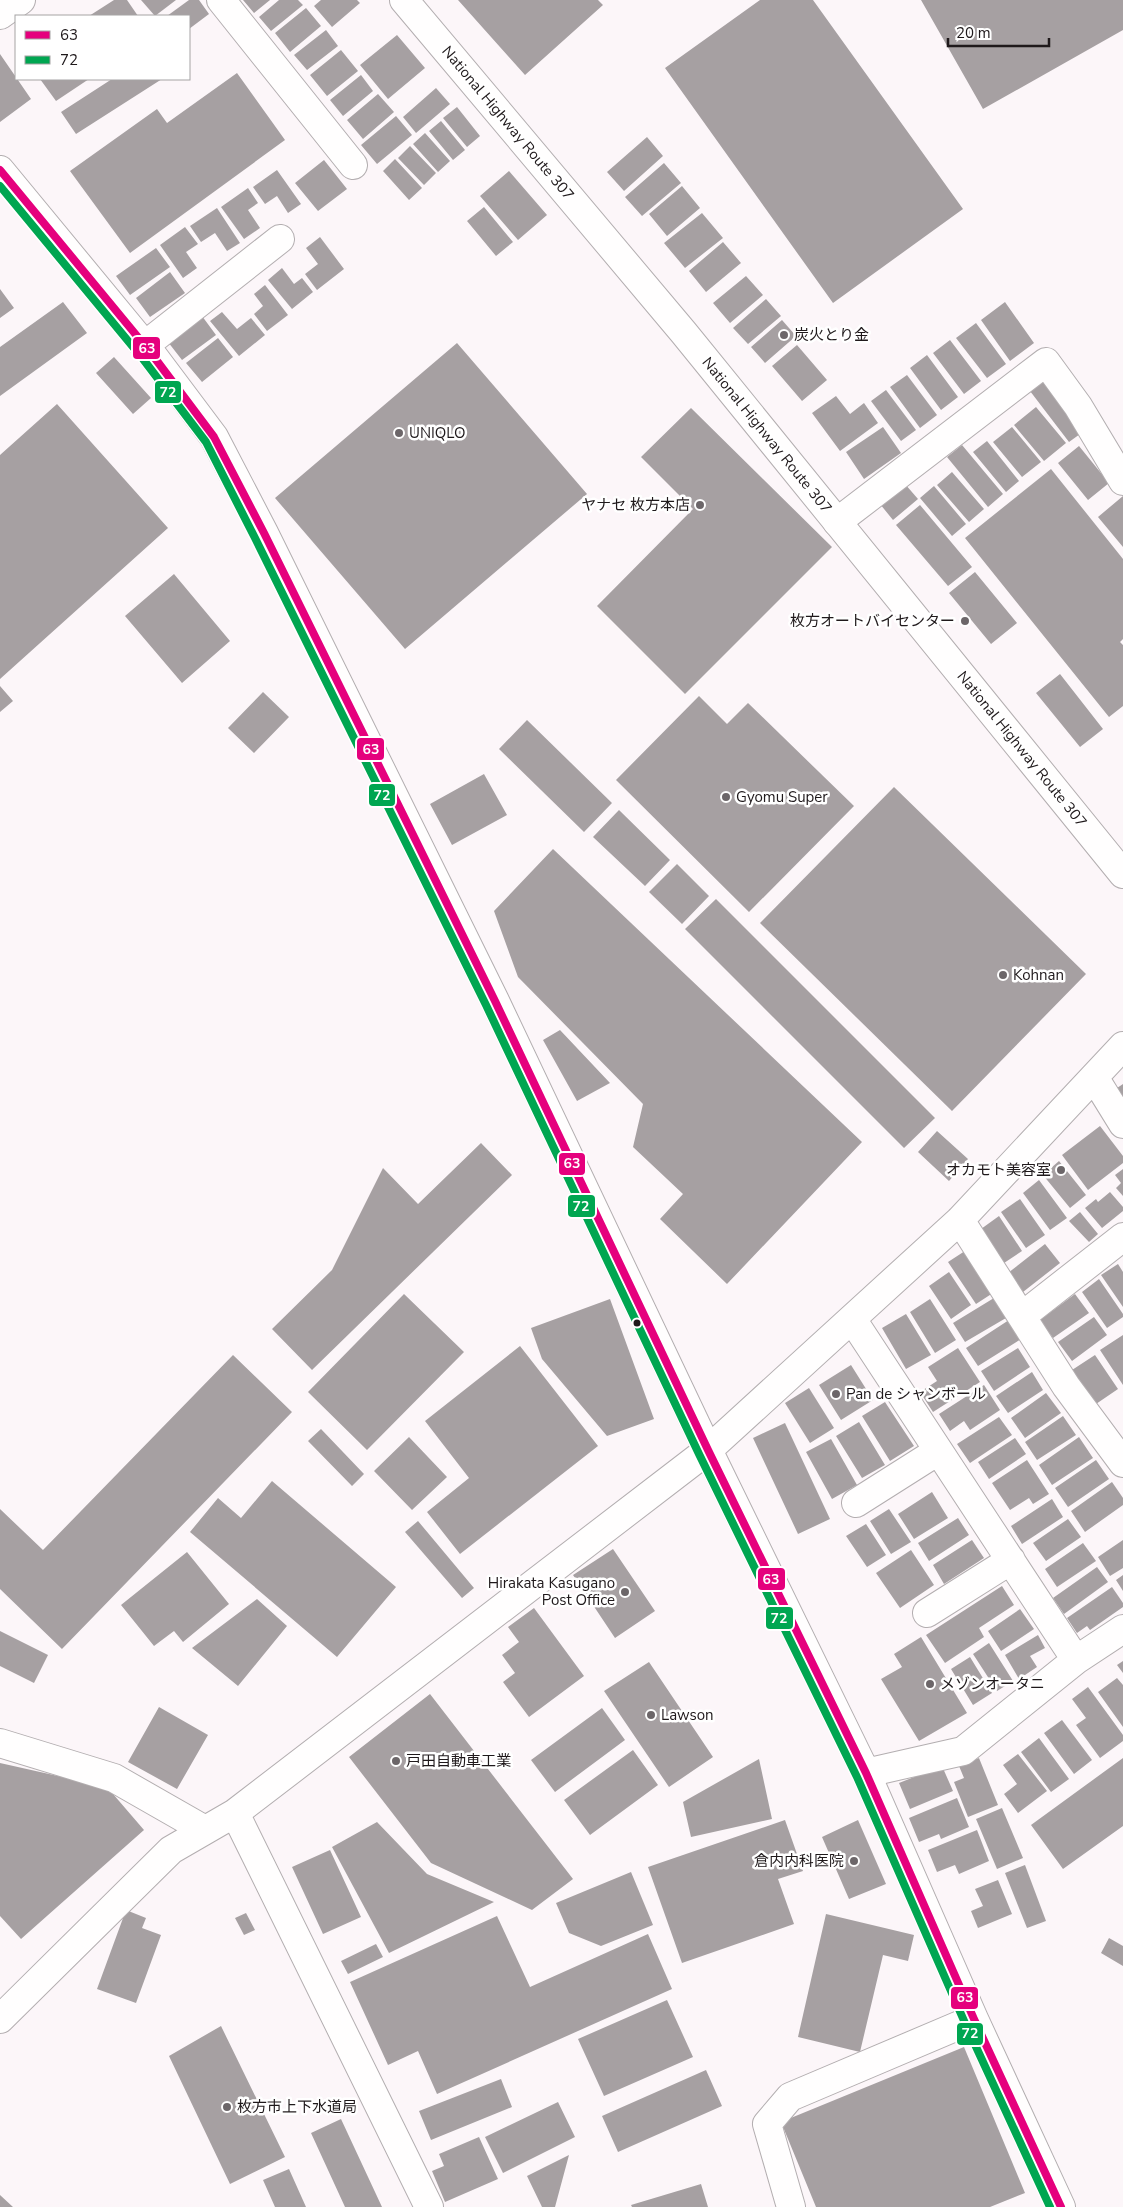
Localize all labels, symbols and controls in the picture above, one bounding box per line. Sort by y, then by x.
legend [15,15,190,80]
scale bar [948,15,1049,47]
text: 20 m [956,23,991,43]
text: 63 [60,25,78,45]
street label: National Highway Route 307 [437,42,579,204]
text: 72 [60,50,78,70]
place label: 炭火とり金 [794,325,869,345]
marker: 炭火とり金 [778,329,790,341]
line badge: 63 [132,336,161,360]
text: 63 [139,339,155,358]
street label: National Highway Route 307 [698,353,836,517]
line badge: 72 [154,380,182,404]
text: 72 [160,383,176,402]
place label: UNIQLO [409,423,465,443]
marker: UNIQLO [393,427,405,439]
place label: ヤナセ 枚方本店 [581,495,690,515]
marker: ヤナセ 枚方本店 [694,499,706,511]
place label: 枚方オートバイセンター [790,611,955,631]
marker: 枚方オートバイセンター [959,615,971,627]
street label: National Highway Route 307 [953,667,1091,831]
line badge: 63 [356,737,385,761]
text: 63 [363,740,379,759]
line badge: 72 [368,783,396,807]
text: 72 [374,786,390,805]
place label: Gyomu Super [736,787,828,807]
marker: Gyomu Super [720,791,732,803]
place label: Kohnan [1013,965,1064,985]
marker: Kohnan [997,969,1009,981]
line badge: 63 [558,1152,586,1176]
text: 63 [564,1154,580,1173]
place label: オカモト美容室 [946,1160,1051,1180]
marker: オカモト美容室 [1055,1164,1067,1176]
line badge: 72 [567,1194,596,1218]
text: 72 [573,1197,589,1216]
unlabelled marker [632,1318,642,1328]
place label: Pan de シャンボール [846,1384,986,1404]
marker: Pan de シャンボール [830,1388,842,1400]
line badge: 63 [757,1567,786,1591]
text: 63 [763,1570,779,1589]
place label: Hirakata Kasugano Post Office [488,1573,615,1610]
marker: Hirakata Kasugano Post Office [619,1586,631,1598]
line badge: 72 [765,1606,794,1630]
text: 72 [771,1609,787,1628]
place label: メゾンオータニ [940,1674,1045,1694]
marker: メゾンオータニ [924,1678,936,1690]
place label: Lawson [661,1705,714,1725]
marker: Lawson [645,1709,657,1721]
place label: 戸田自動車工業 [406,1751,511,1771]
marker: 戸田自動車工業 [390,1755,402,1767]
place label: 倉内内科医院 [754,1851,844,1871]
marker: 倉内内科医院 [848,1855,860,1867]
line badge: 63 [950,1986,979,2010]
text: 63 [957,1988,973,2007]
line badge: 72 [956,2022,984,2046]
text: 72 [962,2024,978,2043]
place label: 枚方市上下水道局 [237,2097,357,2117]
marker: 枚方市上下水道局 [221,2101,233,2113]

